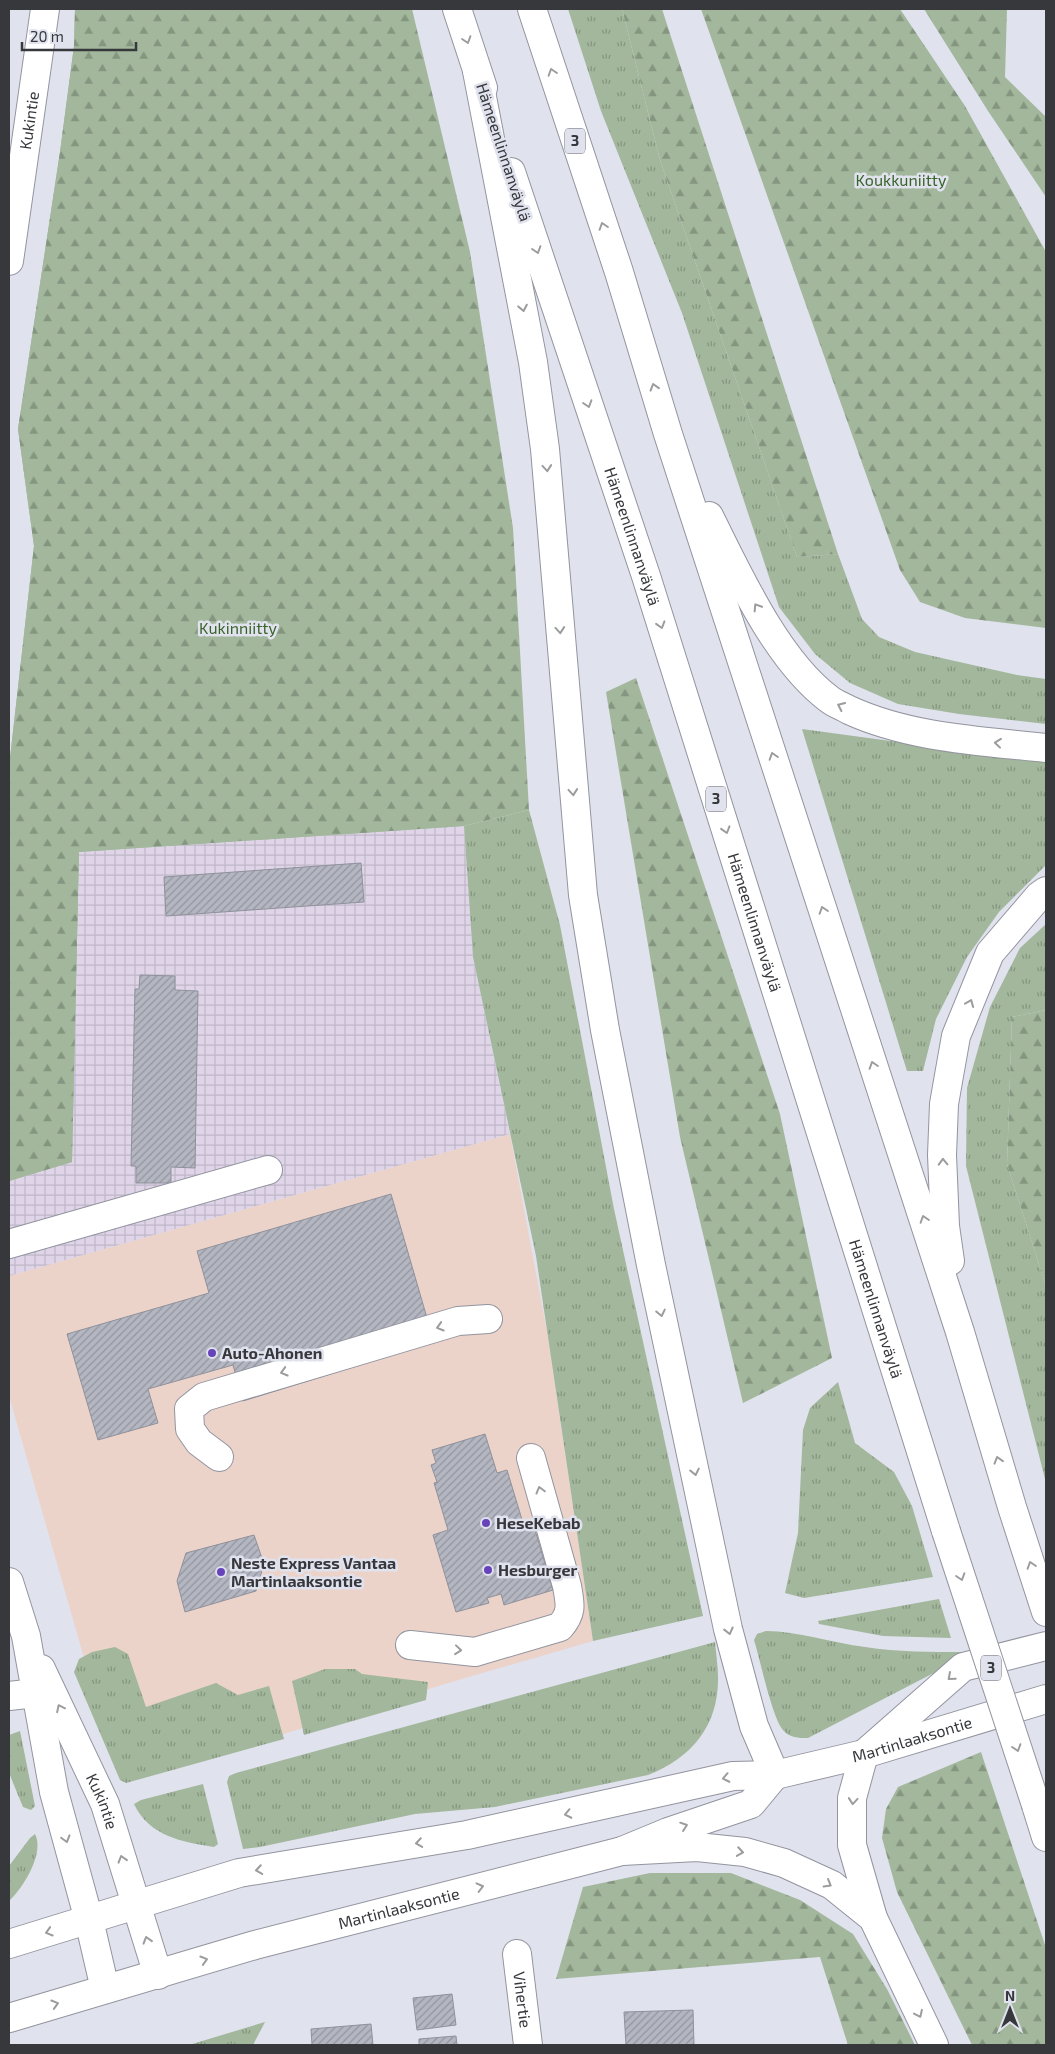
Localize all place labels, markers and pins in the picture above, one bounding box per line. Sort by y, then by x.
place label: Auto-Ahonen [222,1343,322,1362]
marker: Auto-Ahonen [206,1347,218,1359]
place label: HeseKebab [496,1513,581,1532]
marker: HeseKebab [480,1517,492,1529]
place label: Neste Express Vantaa Martinlaaksontie [231,1553,396,1590]
place label: Hesburger [498,1560,578,1579]
marker: Hesburger [482,1564,494,1576]
marker: Neste Express Vantaa Martinlaaksontie [215,1566,227,1578]

